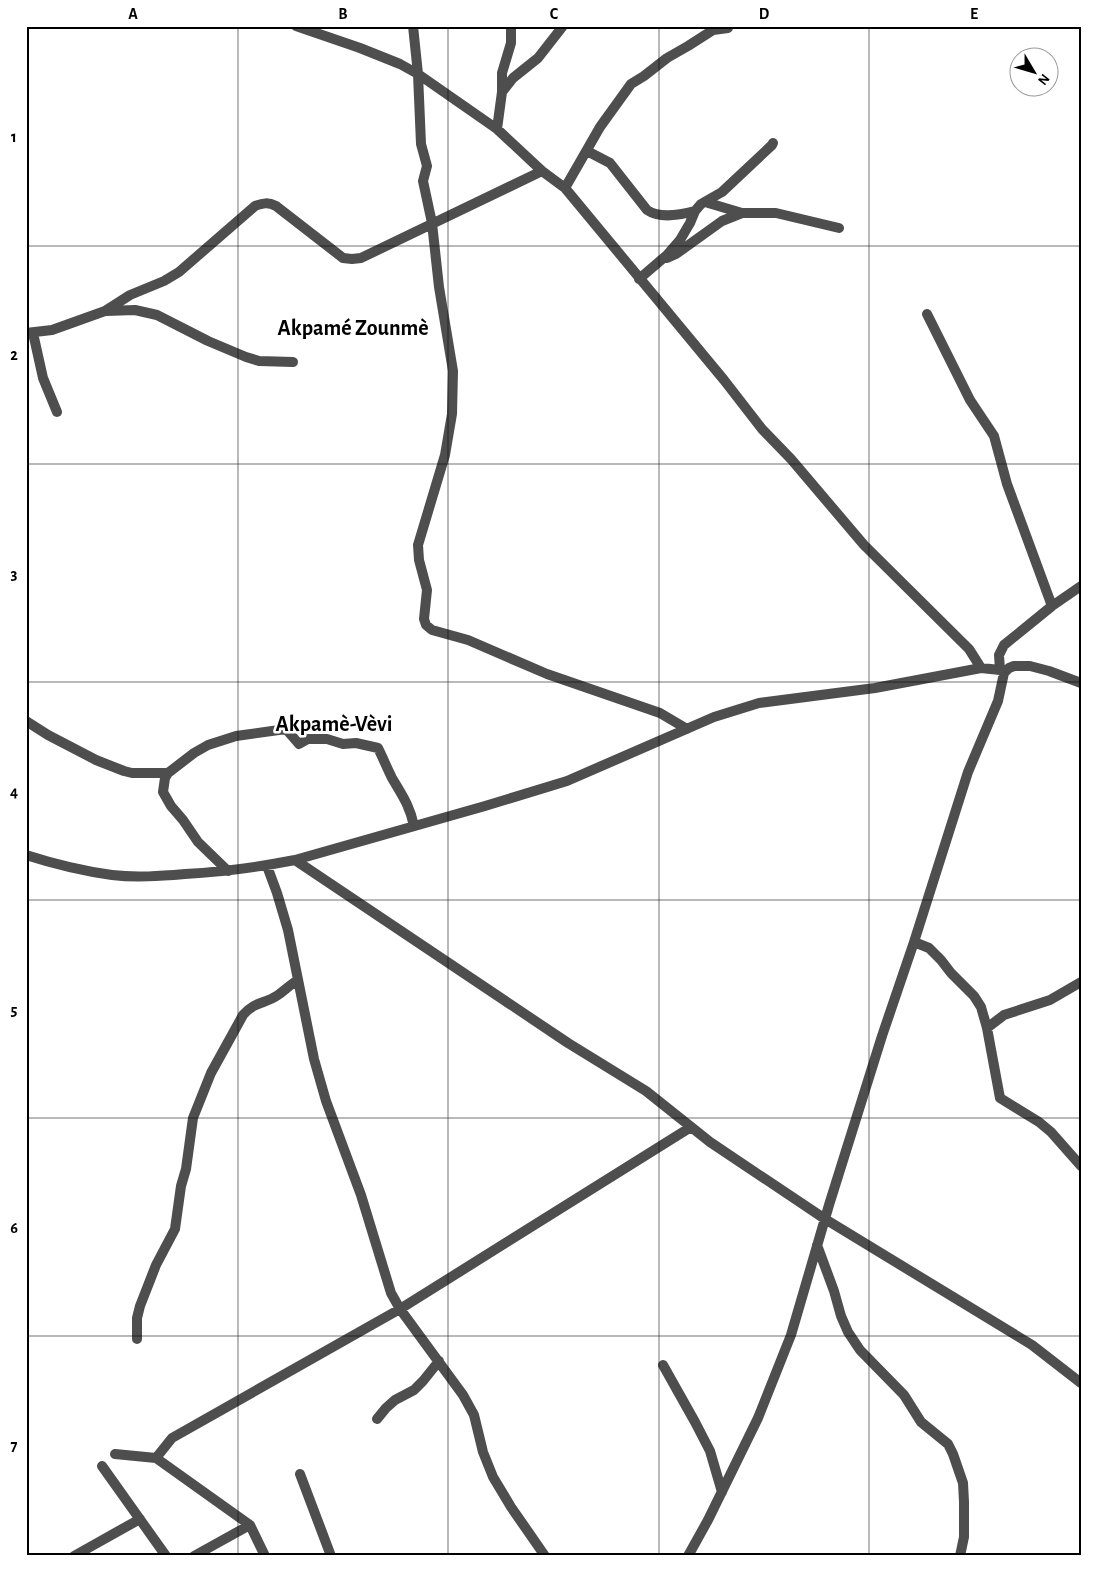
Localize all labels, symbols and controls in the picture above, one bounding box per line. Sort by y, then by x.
text: A [128,6,138,22]
text: B [338,6,348,22]
text: C [550,6,559,22]
text: D [759,6,770,22]
text: E [970,6,978,22]
north arrow [1010,48,1060,98]
text: N [1035,71,1052,88]
text: 1 [11,129,17,145]
district label: Akpamé Zounmè [277,317,429,339]
text: 2 [10,347,18,363]
text: 3 [11,566,18,582]
district label: Akpamè-Vèvi [275,713,393,735]
text: 4 [10,784,18,800]
text: 5 [11,1002,18,1018]
text: 6 [10,1220,18,1236]
text: 7 [11,1438,18,1454]

